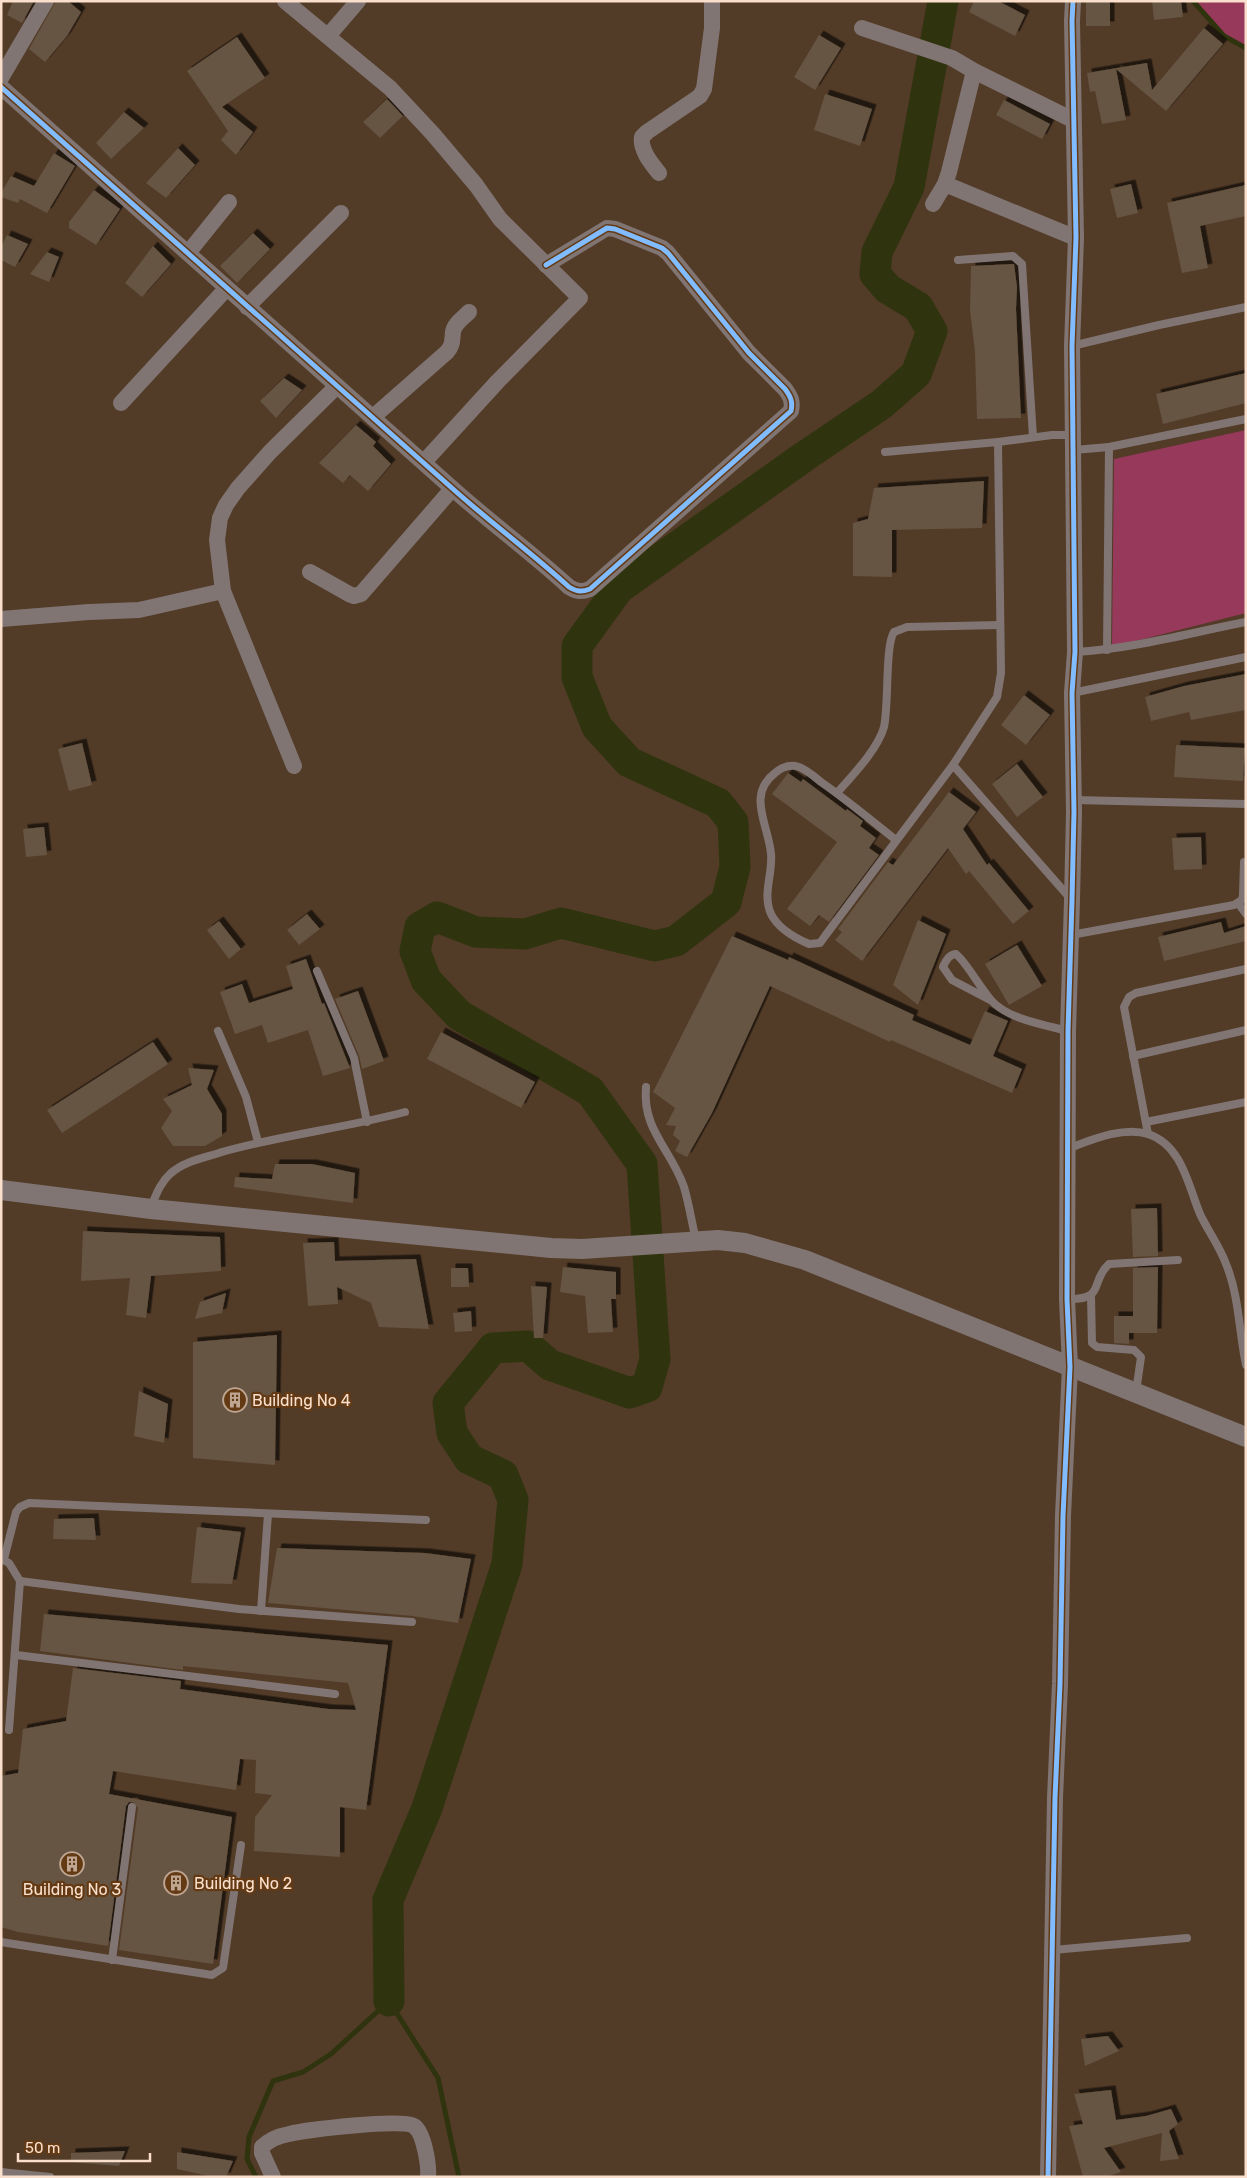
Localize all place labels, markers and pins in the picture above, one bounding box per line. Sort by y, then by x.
building icon: Building No 4 [222,1387,248,1413]
place label: Building No 4 [252,1391,351,1410]
building icon: Building No 3 [59,1851,85,1877]
building icon: Building No 2 [163,1870,189,1896]
place label: Building No 2 [194,1874,292,1893]
place label: Building No 3 [23,1880,121,1899]

